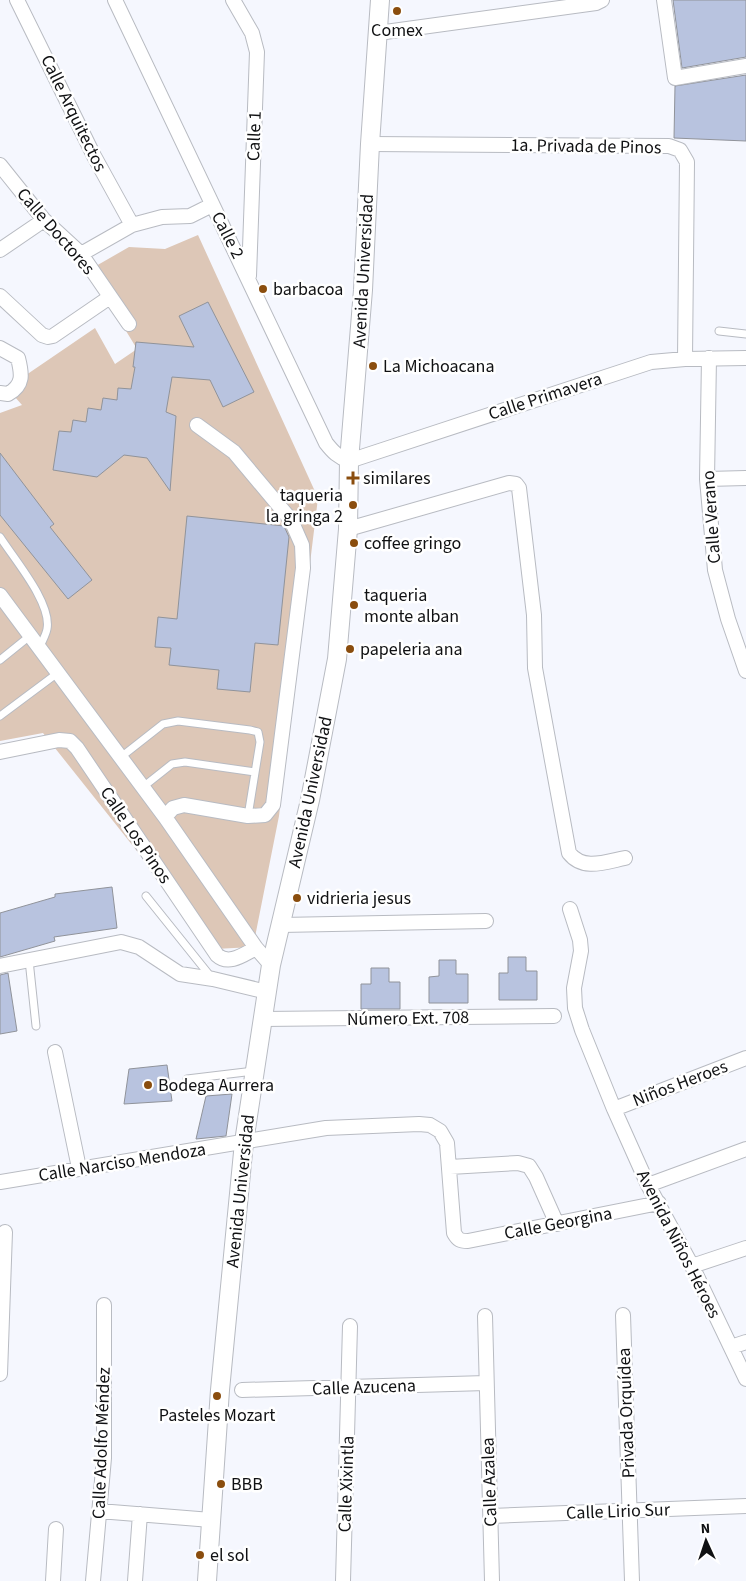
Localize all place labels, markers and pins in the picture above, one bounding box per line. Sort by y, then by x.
marker: Comex [391,5,403,17]
place label: Comex [371,18,423,43]
place label: barbacoa [273,277,343,302]
marker: barbacoa [257,283,269,295]
place label: La Michoacana [383,354,495,379]
marker: La Michoacana [367,360,379,372]
place label: similares [363,466,431,491]
marker: similares [347,472,359,484]
place label: taqueria la gringa 2 [266,483,343,529]
marker: taqueria la gringa 2 [347,499,359,511]
place label: coffee gringo [364,531,461,556]
marker: coffee gringo [348,537,360,549]
place label: taqueria monte alban [364,583,459,629]
marker: taqueria monte alban [348,599,360,611]
place label: papeleria ana [360,637,463,662]
marker: papeleria ana [344,643,356,655]
place label: vidrieria jesus [307,886,411,911]
marker: vidrieria jesus [291,892,303,904]
place label: Bodega Aurrera [158,1073,274,1098]
marker: Bodega Aurrera [142,1079,154,1091]
marker: Pasteles Mozart [211,1390,223,1402]
place label: Pasteles Mozart [159,1403,275,1428]
place label: BBB [231,1472,263,1497]
marker: BBB [215,1478,227,1490]
place label: el sol [210,1543,249,1568]
marker: el sol [194,1549,206,1561]

